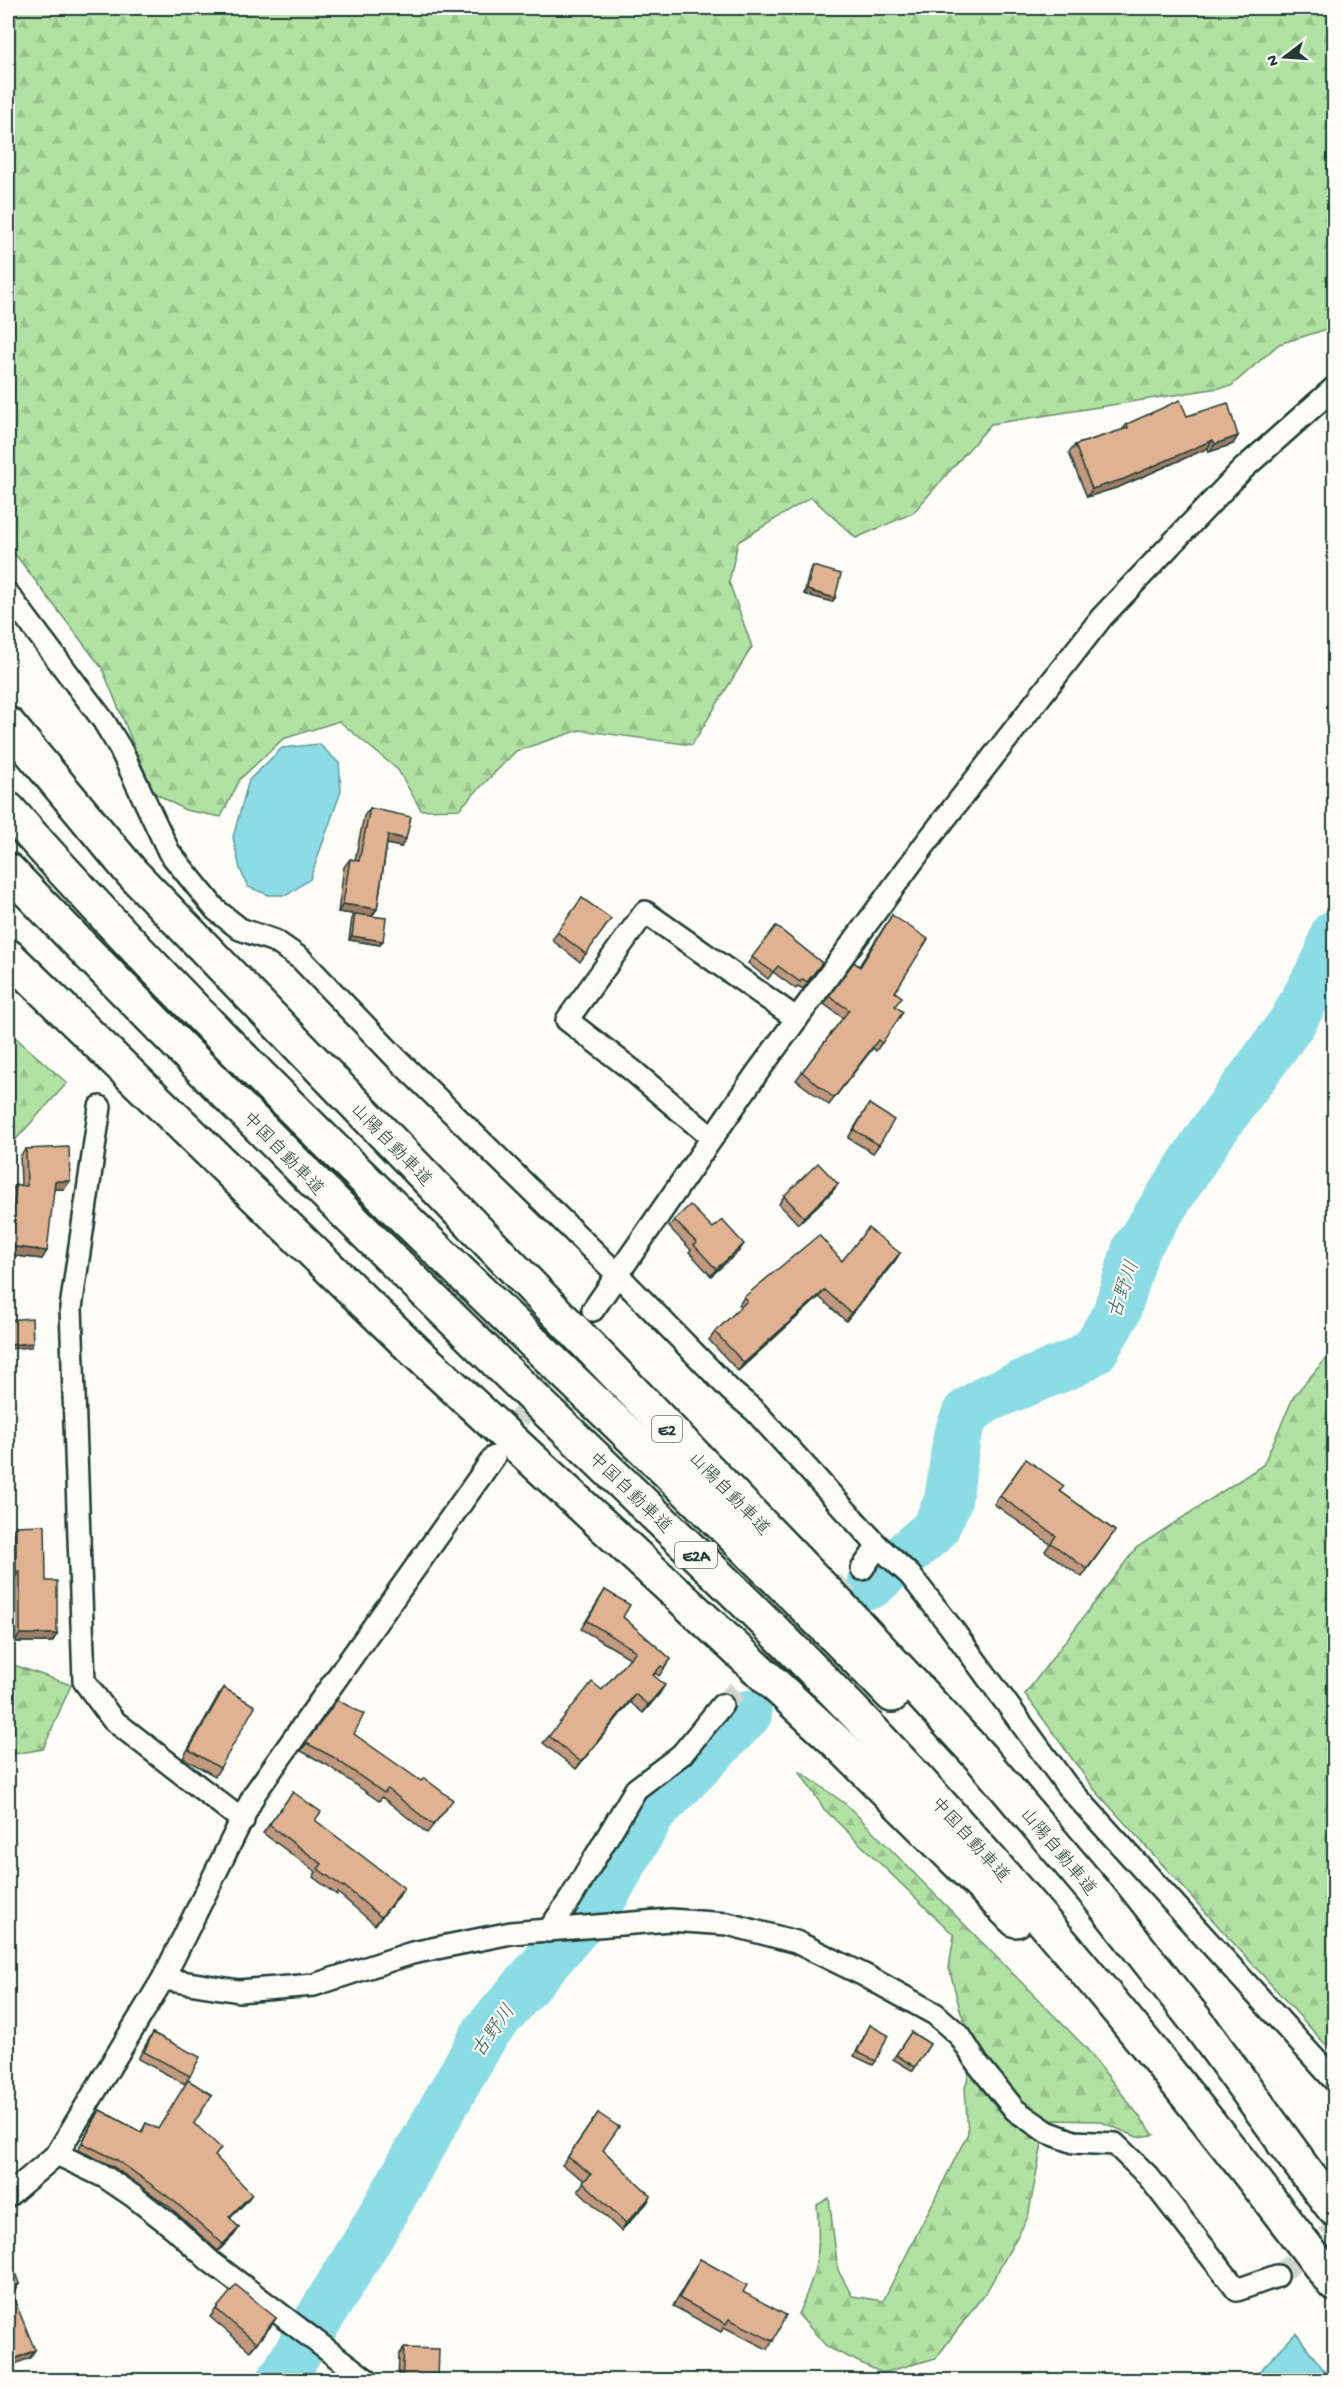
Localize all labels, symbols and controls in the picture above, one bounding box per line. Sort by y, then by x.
north arrow [1255,27,1315,87]
text: N [1263,52,1285,68]
street label: 山陽自動車道 [345,1099,436,1192]
street label: 中国自動車道 [237,1108,328,1201]
water label: 古野川 [1104,1258,1146,1322]
road number: E2 [652,1416,682,1442]
street label: 中国自動車道 [583,1448,676,1539]
street label: 山陽自動車道 [683,1448,774,1541]
road number: E2A [675,1542,717,1568]
street label: 中国自動車道 [925,1793,1014,1888]
street label: 山陽自動車道 [1014,1804,1101,1901]
water label: 古野川 [467,2000,522,2063]

